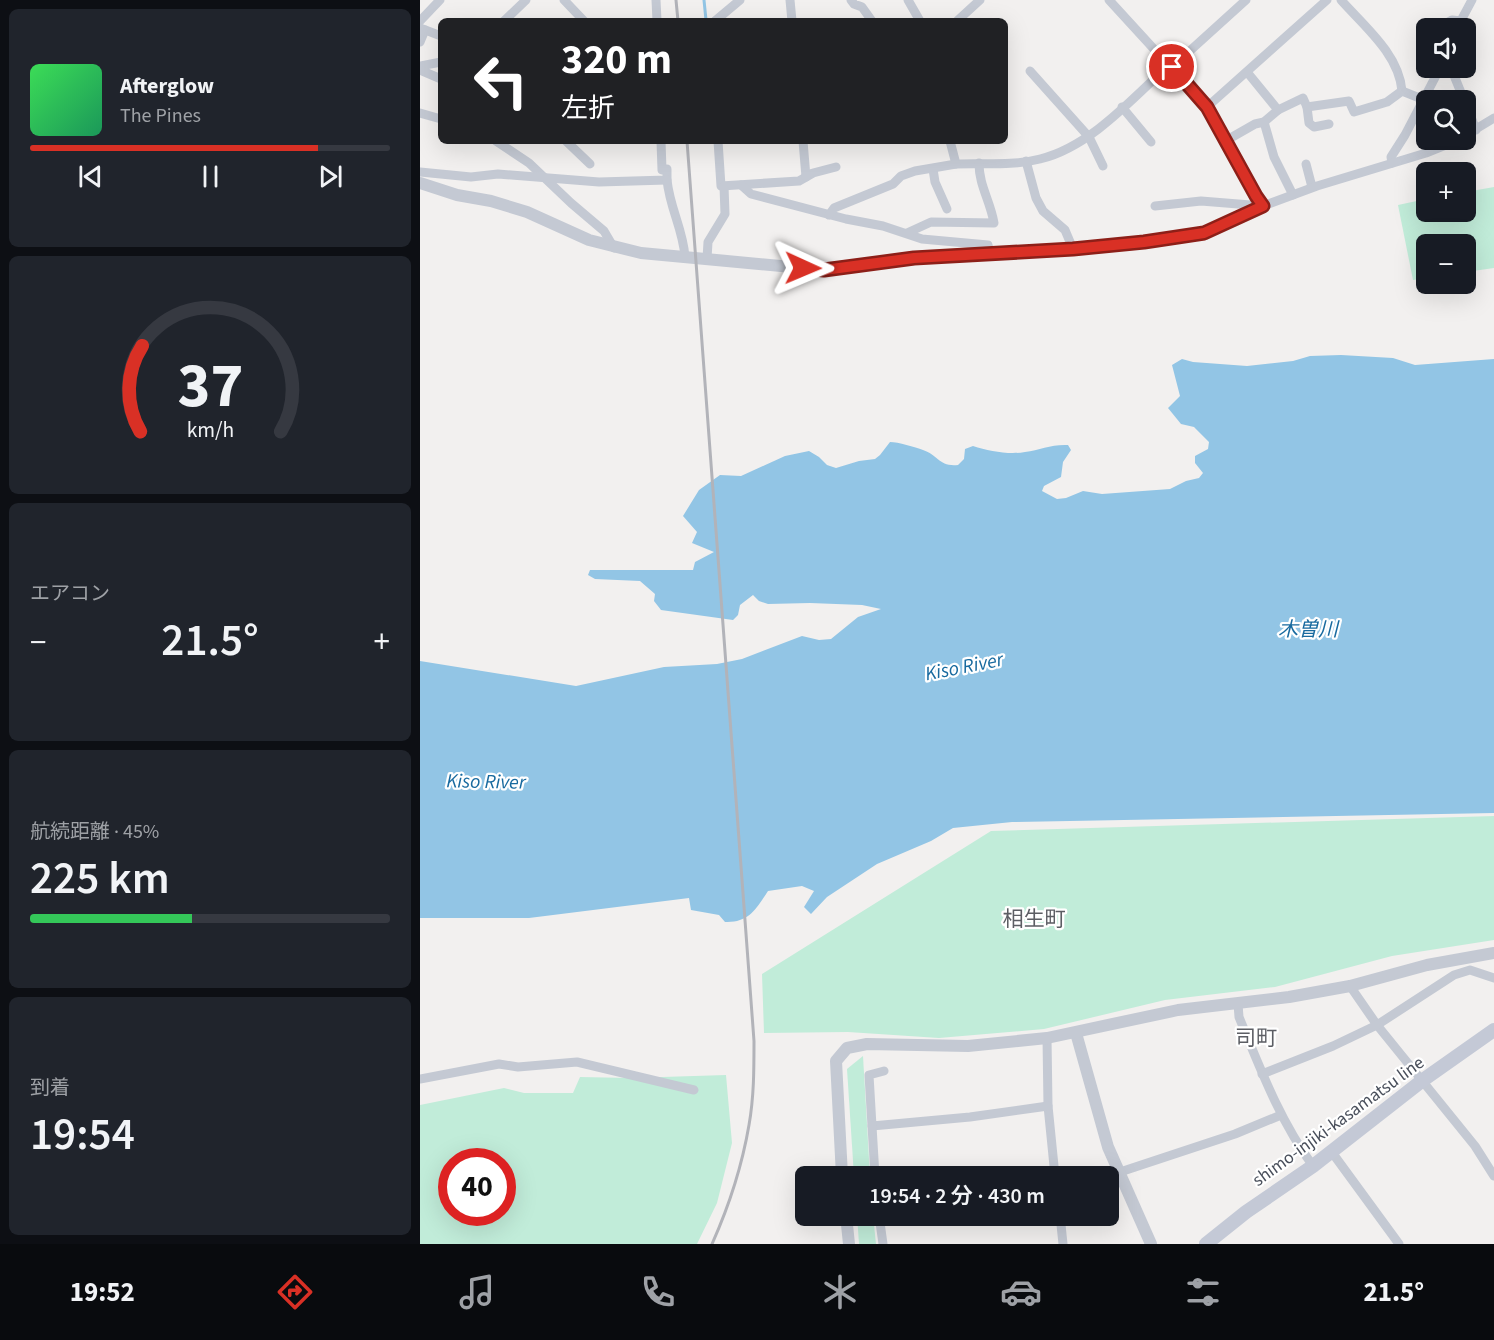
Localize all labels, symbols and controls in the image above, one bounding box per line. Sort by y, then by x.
map controls [1416,18,1476,294]
button: sound [1416,18,1476,78]
text: 320 m [561,30,672,90]
pin [1146,41,1197,92]
icon: left [462,42,540,120]
icon: arrive [1155,50,1188,83]
text: Afterglow [120,70,214,102]
text: 左折 [561,89,615,128]
button: search [1416,90,1476,150]
text: The Pines [120,102,201,130]
icon: previous [74,160,107,193]
icon: pause [194,160,227,193]
icon: next [314,160,347,193]
button: + [1416,162,1476,222]
button: − [1416,234,1476,294]
position arrow [771,236,835,300]
text: 37 [177,342,243,431]
text: km/h [186,415,234,446]
text: エアコン [30,580,110,608]
text: 21.5° [161,609,259,673]
water label: 木曽川 [1278,616,1340,644]
text: − [30,619,46,666]
text: + [374,619,390,666]
water label: Kiso River [923,645,1007,688]
water label: Kiso River [446,767,527,797]
text: 航続距離 · 45% [30,818,159,846]
text: 225 km [30,847,170,911]
district label: 相生町 [1003,904,1066,934]
district label: 司町 [1235,1023,1277,1053]
street label: shimo-injiki-kasamatsu line [1247,1050,1429,1192]
text: 到着 [30,1074,70,1102]
text: 19:54 [30,1103,135,1167]
speed limit sign: 40 [438,1148,516,1226]
text: 19:54 · 2 分 · 430 m [869,1180,1045,1212]
icon: directions [274,1271,316,1313]
icon: music [456,1271,498,1313]
icon: phone [637,1271,679,1313]
icon: climate [819,1271,861,1313]
icon: car [1000,1271,1042,1313]
icon: filters [1182,1271,1224,1313]
text: 19:52 [70,1273,135,1312]
text: 21.5° [1363,1273,1424,1312]

